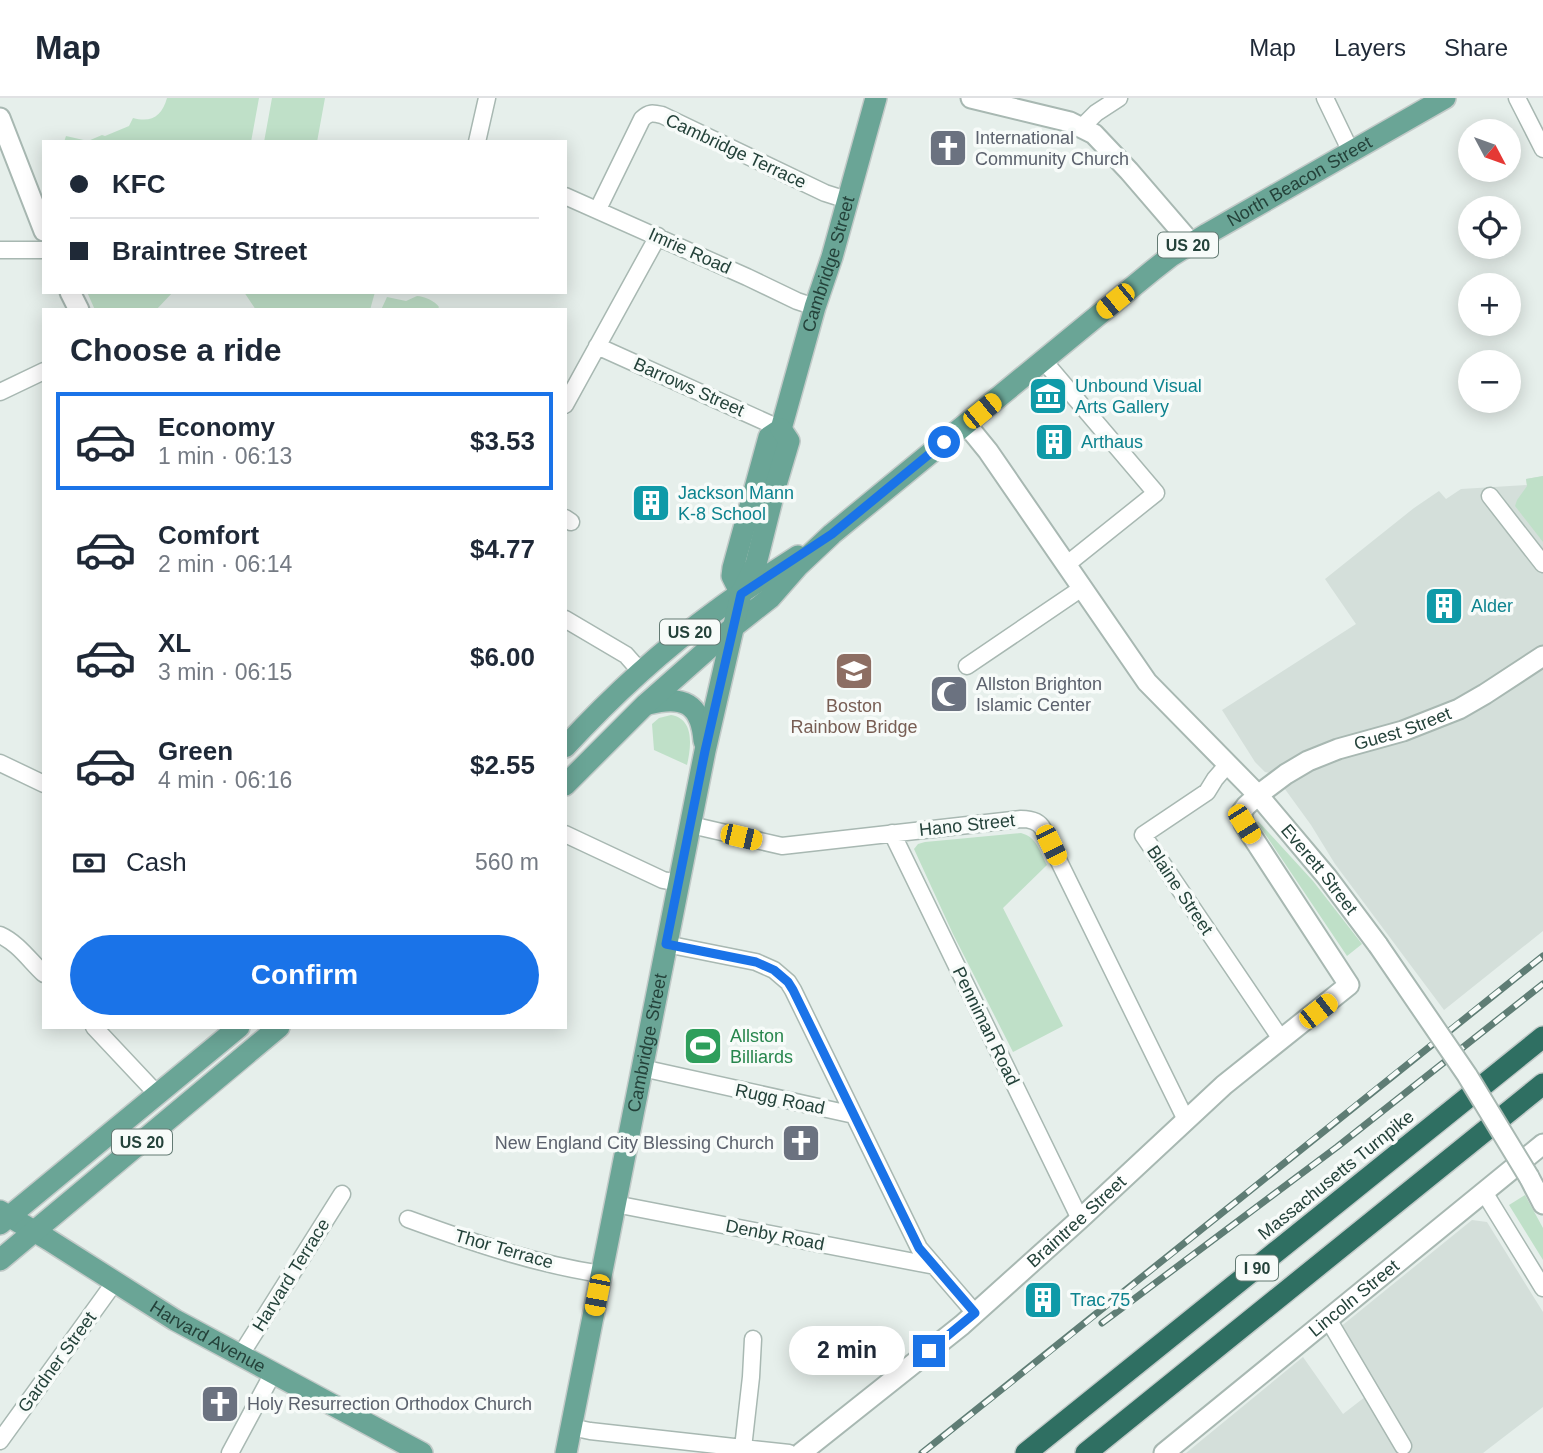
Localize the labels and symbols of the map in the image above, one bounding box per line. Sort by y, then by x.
street label: Cambridge Terrace [663,110,809,192]
north arrow [1458,119,1521,182]
church icon: International Community Church [927,127,969,169]
place label: International Community Church [975,128,1129,169]
street label: North Beacon Street [1224,132,1375,230]
street label: Cambridge Street [798,194,858,334]
street label: Imrie Road [646,224,734,278]
road number: US 20 [1158,232,1218,258]
car [1093,280,1138,322]
street label: Barrows Street [631,354,747,420]
museum icon: Unbound Visual Arts Gallery [1027,375,1069,417]
place label: Unbound Visual Arts Gallery [1075,376,1202,417]
car [960,390,1005,432]
building icon: Arthaus [1033,421,1075,463]
route start [928,426,960,458]
place label: Arthaus [1081,432,1143,452]
building icon: Jackson Mann K-8 School [630,482,672,524]
place label: Jackson Mann K-8 School [678,483,794,524]
building icon: Alder [1423,585,1465,627]
place label: Alder [1471,596,1513,616]
road number: US 20 [660,620,720,645]
school or university icon: Boston Rainbow Bridge [833,650,875,692]
mosque icon: Allston Brighton Islamic Center [928,673,970,715]
place label: Allston Brighton Islamic Center [976,674,1102,715]
place label: Boston Rainbow Bridge [790,696,918,737]
street label: Guest Street [1352,703,1454,754]
car [1224,801,1265,847]
street label: Hano Street [918,810,1016,840]
street label: Everett Street [1277,820,1362,918]
car [719,822,764,852]
car [1033,822,1070,868]
street label: Blaine Street [1143,842,1217,938]
street label: Penniman Road [949,964,1023,1088]
street label: Cambridge Street [624,972,671,1114]
car [1295,990,1342,1032]
sports icon: Allston Billiards [682,1025,724,1067]
place label: Allston Billiards [730,1026,793,1067]
street label: Rugg Road [733,1080,827,1118]
street label: Massachusetts Turnpike [1254,1106,1418,1244]
church icon: New England City Blessing Church [780,1122,822,1164]
road number: US 20 [112,1130,172,1154]
place label: New England City Blessing Church [495,1133,774,1153]
street label: Braintree Street [1023,1172,1130,1271]
street label: Harvard Terrace [248,1215,334,1335]
street label: Denby Road [724,1216,826,1254]
street label: Thor Terrace [452,1225,556,1273]
road number: I 90 [1236,1256,1278,1280]
street label: Lincoln Street [1305,1256,1403,1341]
car [583,1272,612,1318]
building icon: Trac 75 [1022,1279,1064,1321]
place label: Trac 75 [1070,1290,1130,1310]
street label: Harvard Avenue [146,1297,269,1377]
street label: Gardner Street [14,1308,100,1416]
callout: 2 min [789,1326,904,1376]
route end [913,1335,945,1367]
church icon: Holy Resurrection Orthodox Church [199,1383,241,1425]
place label: Holy Resurrection Orthodox Church [247,1394,532,1414]

